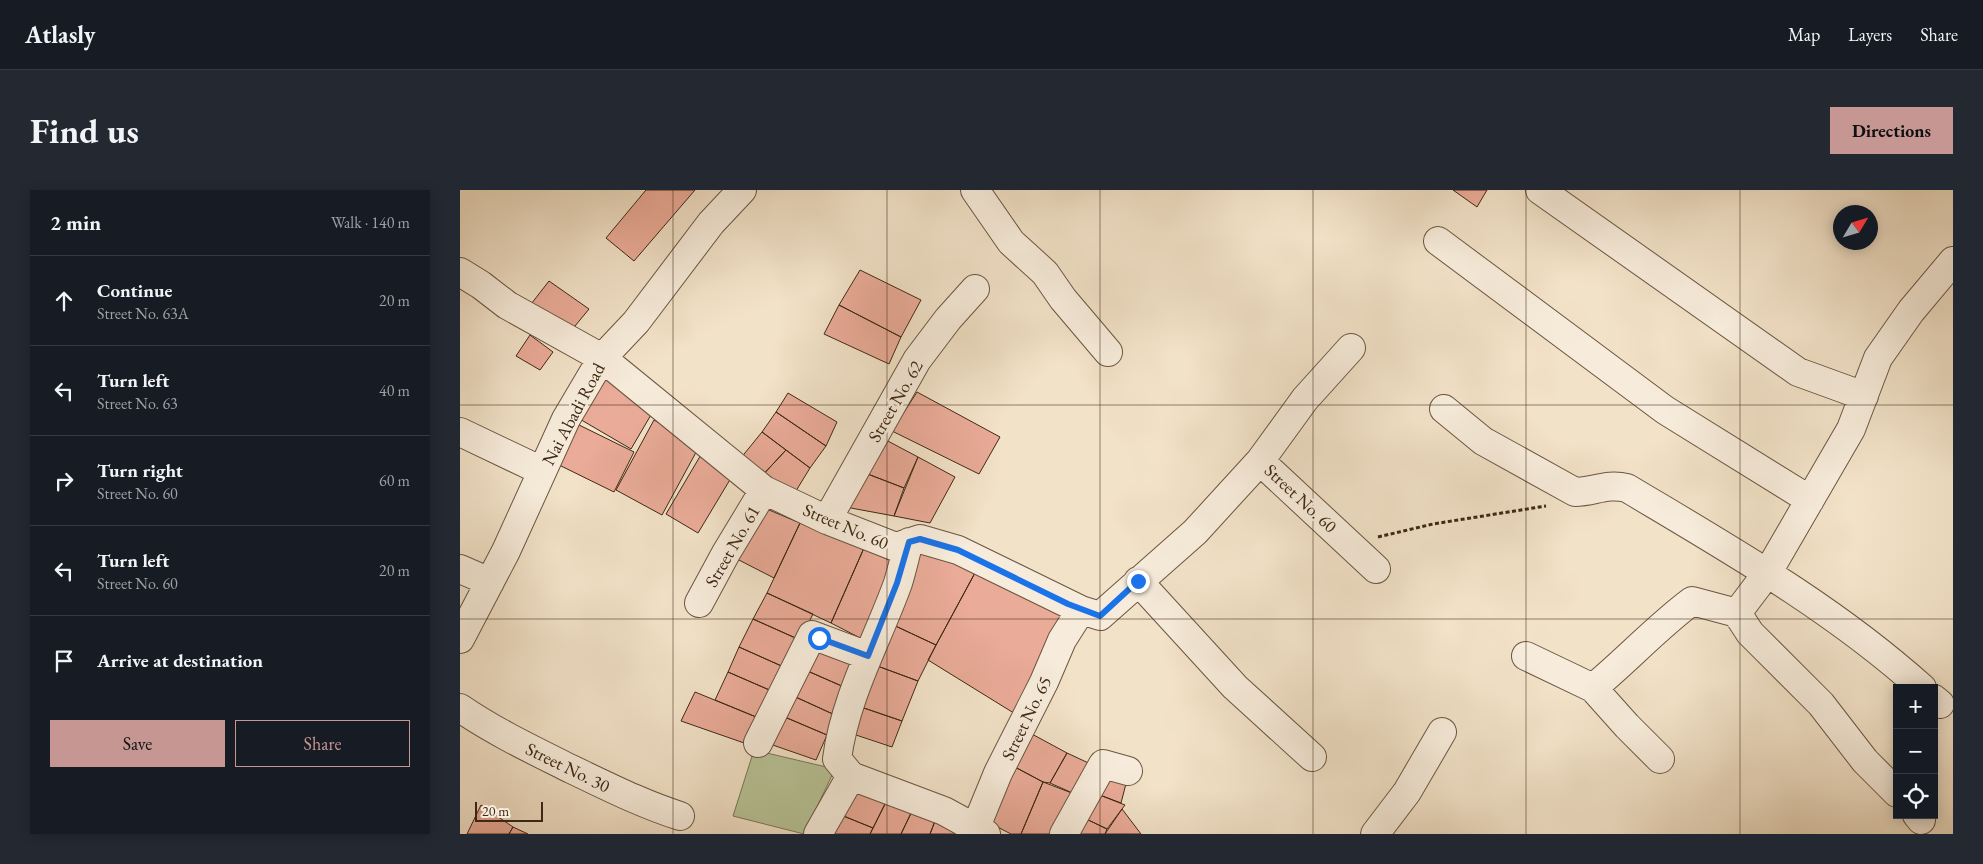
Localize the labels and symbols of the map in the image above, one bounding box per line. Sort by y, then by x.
north arrow [1833,205,1878,250]
street label: Street No. 62 [862,356,928,446]
street label: Nai Abadi Road [536,358,610,469]
street label: Street No. 60 [1260,459,1342,538]
street label: Street No. 60 [800,498,893,554]
street label: Street No. 61 [699,501,765,591]
route end [1127,570,1150,593]
route start [808,627,831,650]
street label: Street No. 65 [996,672,1056,764]
street label: Street No. 30 [522,737,614,797]
scale bar [475,799,542,822]

